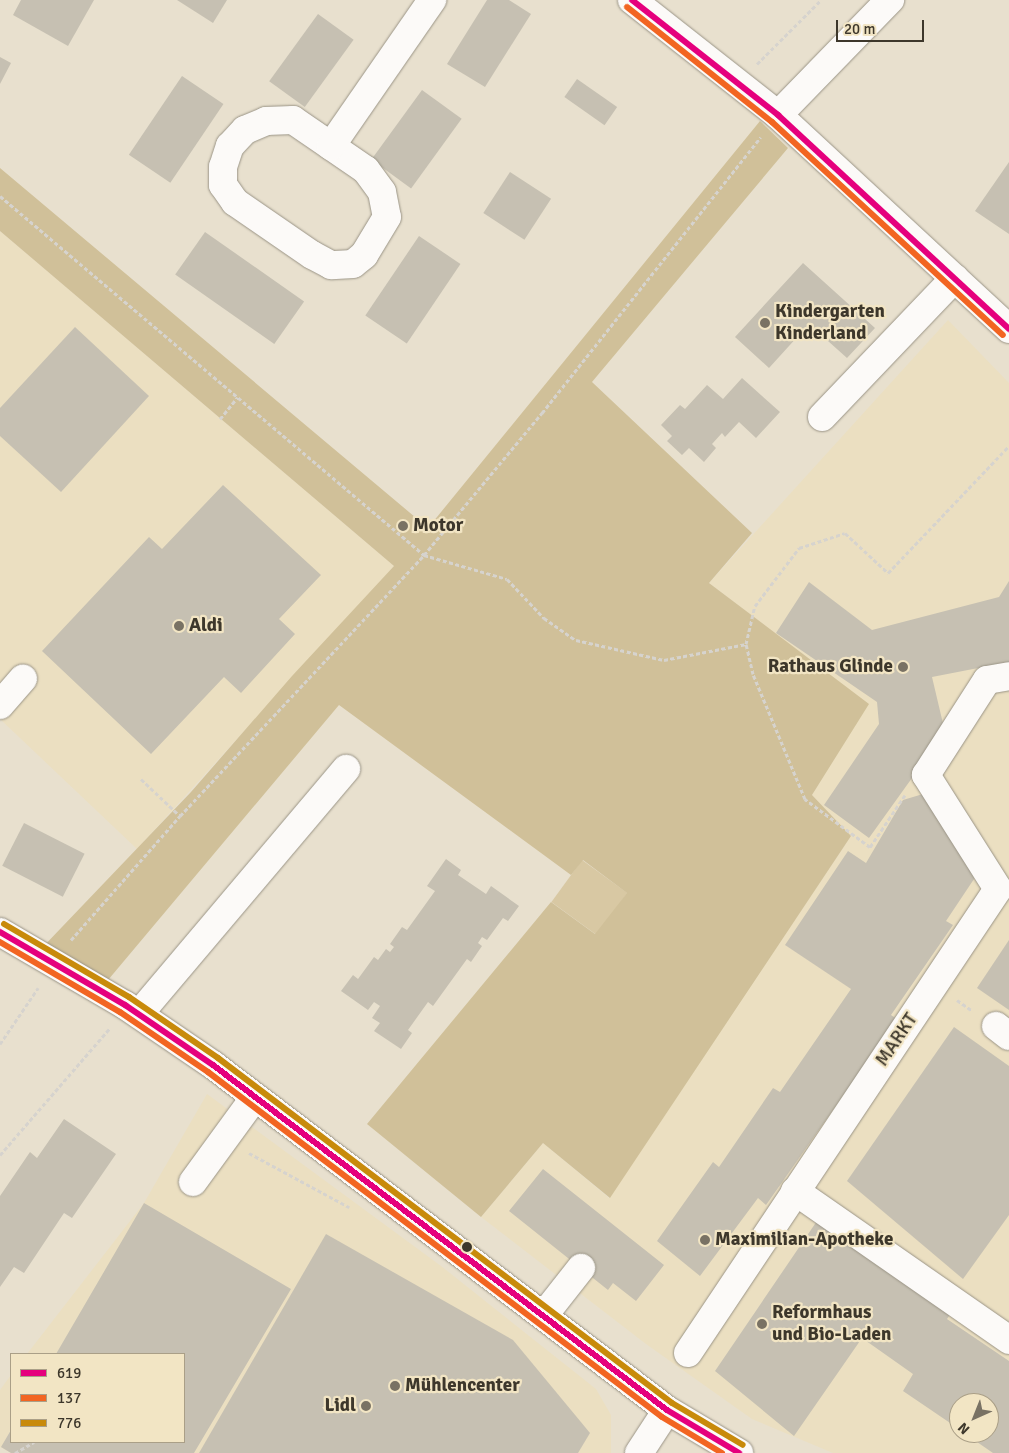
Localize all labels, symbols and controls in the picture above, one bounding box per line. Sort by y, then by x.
scale bar [839,10,926,42]
text: 20 m [844,20,875,38]
place label: Kindergarten Kinderland [775,301,885,345]
marker: Kindergarten Kinderland [759,317,771,329]
place label: Motor [413,515,463,537]
marker: Motor [397,520,409,532]
place label: Aldi [189,615,223,637]
marker: Aldi [173,620,185,632]
place label: Rathaus Glinde [768,656,893,678]
marker: Rathaus Glinde [897,661,909,673]
street label: MARKT [871,1009,923,1071]
place label: Maximilian-Apotheke [715,1229,893,1251]
marker: Maximilian-Apotheke [699,1234,711,1246]
unlabelled marker [462,1242,472,1252]
place label: Reformhaus und Bio-Laden [772,1302,891,1346]
marker: Reformhaus und Bio-Laden [756,1318,768,1330]
legend [10,1353,185,1443]
text: 619 [57,1364,81,1382]
place label: Mühlencenter [405,1375,520,1397]
marker: Mühlencenter [389,1380,401,1392]
text: 137 [57,1389,81,1407]
north arrow [949,1393,999,1443]
place label: Lidl [324,1395,356,1417]
marker: Lidl [360,1400,372,1412]
text: 776 [57,1414,81,1432]
text: N [955,1419,973,1438]

